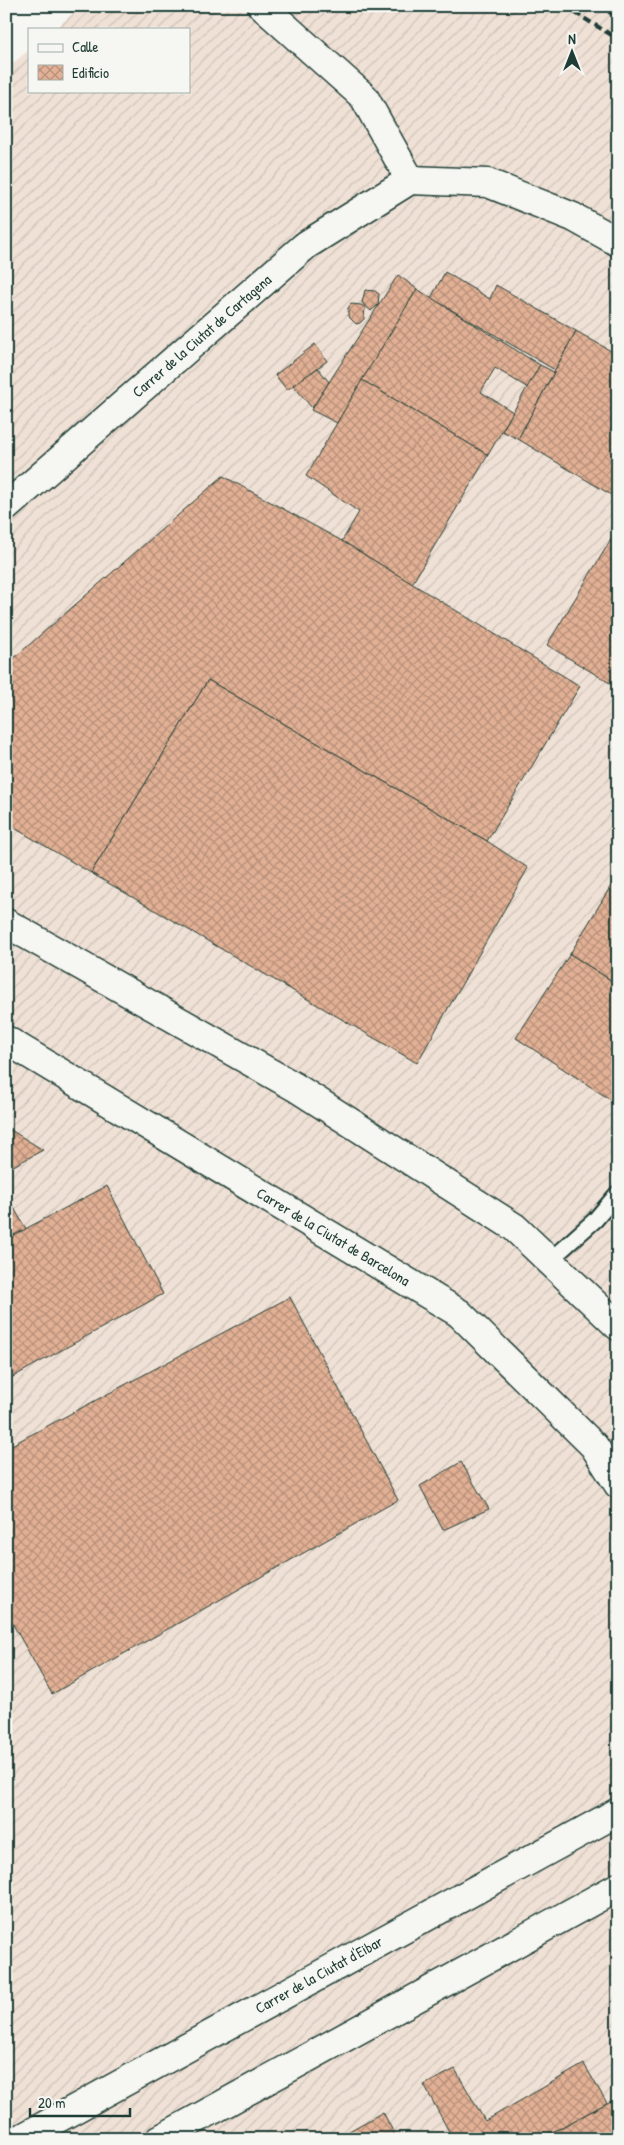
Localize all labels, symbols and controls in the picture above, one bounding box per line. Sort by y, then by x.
legend [28,28,190,92]
north arrow [546,28,596,78]
text: N [568,29,576,48]
text: Calle [72,36,99,57]
text: Edificio [72,62,109,83]
street label: Carrer de la Ciutat de Cartagena [128,269,276,402]
street label: Carrer de la Ciutat de Barcelona [253,1182,414,1291]
street label: Carrer de la Ciutat d'Eibar [251,1931,386,2018]
scale bar [30,2085,130,2117]
text: 20 m [38,2092,65,2113]

